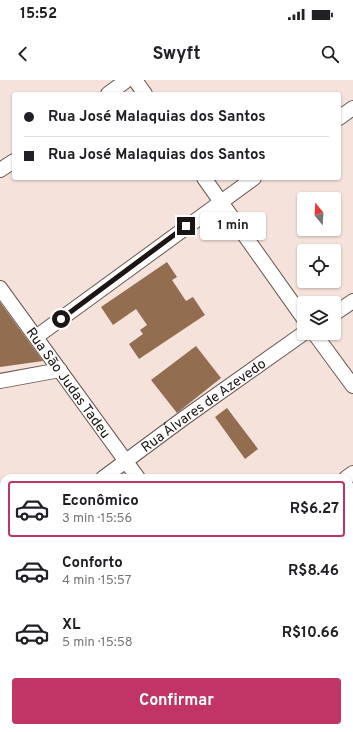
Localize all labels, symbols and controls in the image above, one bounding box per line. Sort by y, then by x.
text: 15:52 [20,5,57,24]
icon: back [12,43,34,65]
text: Swyft [152,43,201,66]
icon: search [319,43,341,65]
text: Rua José Malaquias dos Santos [48,108,266,127]
text: Rua José Malaquias dos Santos [48,146,266,165]
north arrow [297,192,341,236]
map controls [297,192,341,340]
callout: 1 min [200,212,266,240]
route end [177,217,195,235]
text: 1 min [217,218,249,234]
button: locate [297,244,341,288]
button: layers [297,296,341,340]
route start [52,310,70,328]
street label: Rua São Judas Tadeu [22,325,113,442]
street label: Rua Álvares de Azevedo [138,356,270,457]
icon: car [14,491,50,527]
text: Econômico [62,492,139,511]
text: R$6.27 [290,500,339,519]
text: 3 min · 15:56 [62,511,132,527]
icon: car [14,553,50,589]
text: Conforto [62,554,123,573]
text: R$8.46 [288,562,339,581]
text: 4 min · 15:57 [62,573,131,589]
icon: car [14,615,50,651]
text: XL [62,616,80,635]
text: R$10.66 [282,624,339,643]
text: 5 min · 15:58 [62,635,133,651]
button: Confirmar [12,678,341,724]

